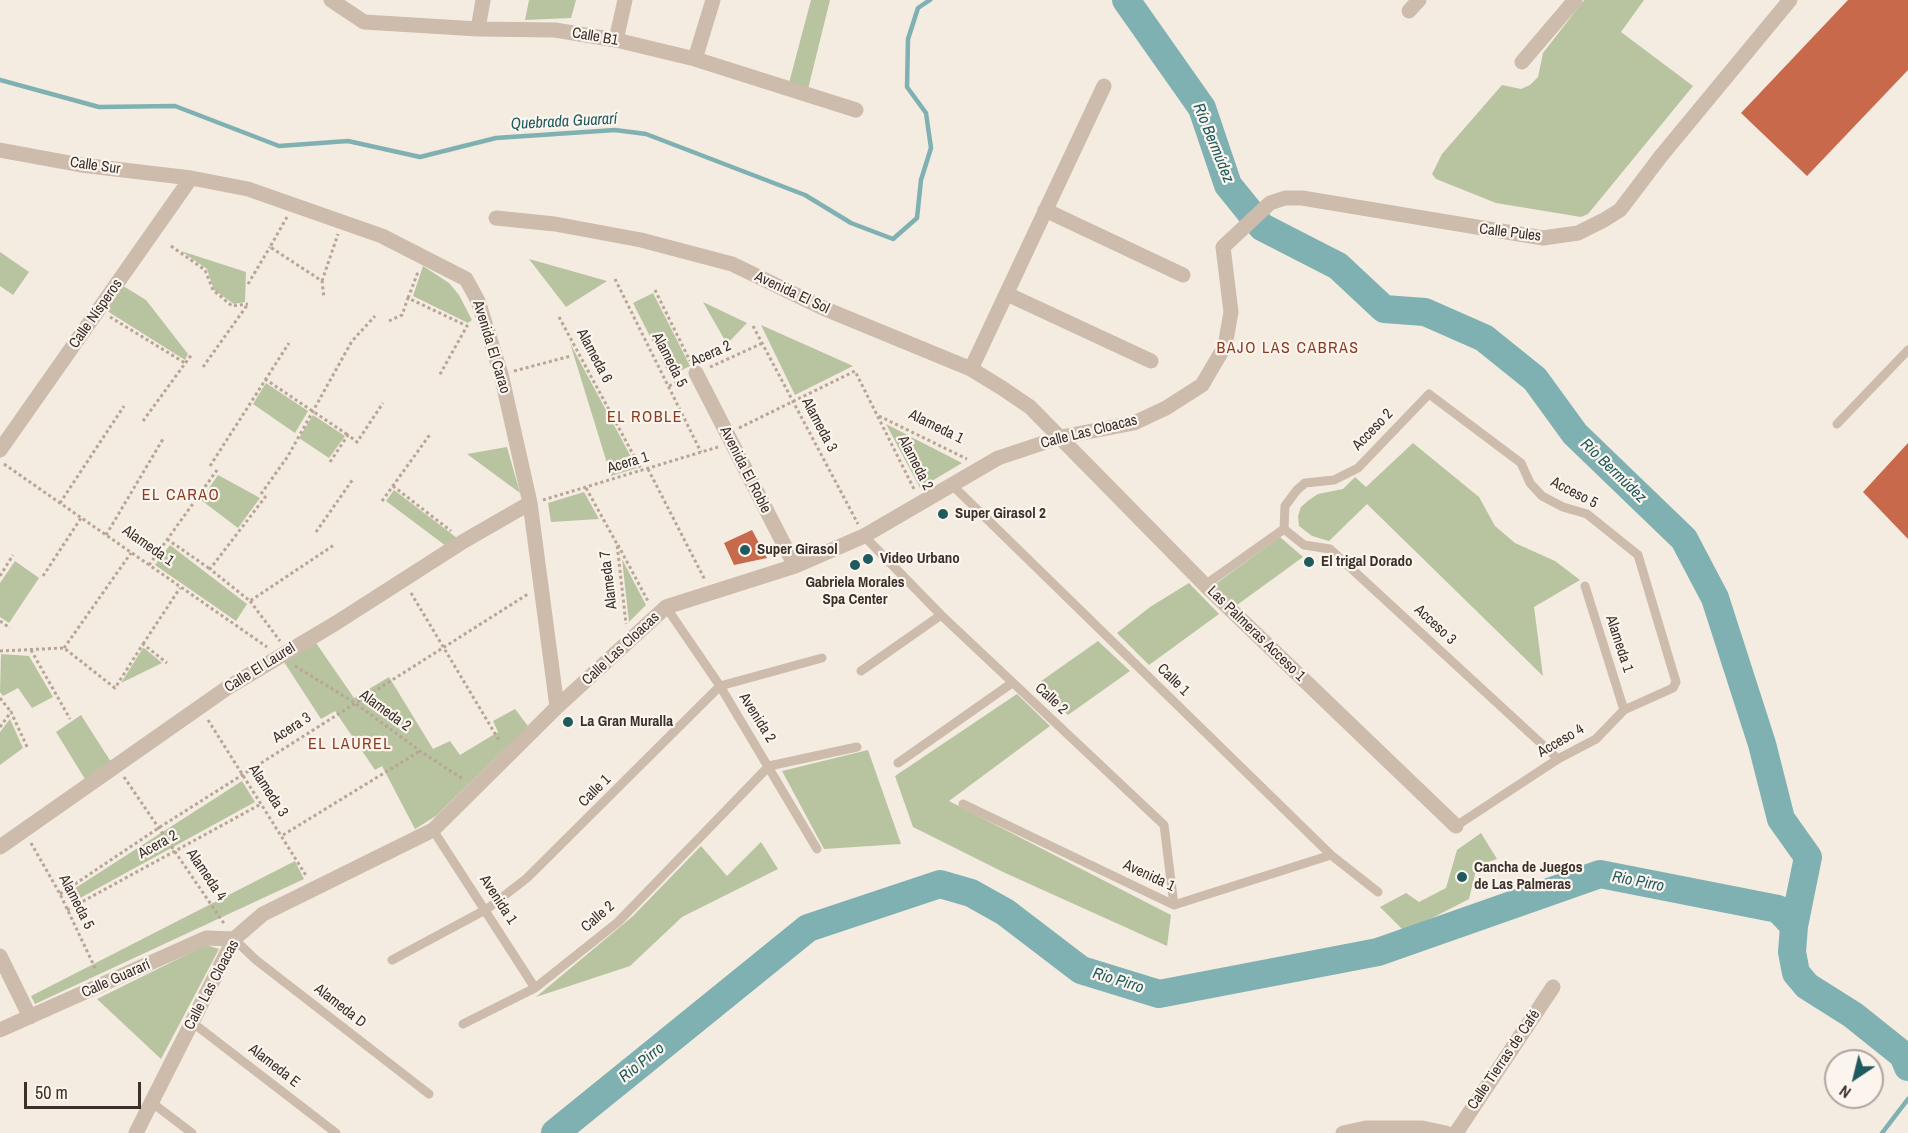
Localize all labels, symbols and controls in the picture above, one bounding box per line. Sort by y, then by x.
street label: Calle B1 [571,24,619,50]
water label: Río Bermúdez [1188,101,1238,185]
water label: Quebrada Guararí [510,110,618,134]
street label: Calle Sur [69,154,121,178]
street label: Calle Pules [1478,220,1542,246]
street label: Avenida El Sol [752,268,832,318]
street label: Calle Nísperos [65,276,127,352]
street label: Avenida El Carao [468,298,514,396]
street label: Alameda 6 [572,326,616,386]
street label: Alameda 5 [648,330,690,390]
street label: Acera 2 [688,337,734,371]
district label: BAJO LAS CABRAS [1217,339,1359,359]
street label: Alameda 3 [797,395,841,455]
street label: Alameda 1 [906,406,966,448]
street label: Acceso 2 [1349,406,1397,454]
district label: EL ROBLE [607,408,683,428]
street label: Calle Las Cloacas [1039,411,1139,453]
street label: Avenida El Roble [715,424,775,516]
street label: Alameda 2 [894,433,936,493]
water label: Río Bermúdez [1576,435,1650,507]
street label: Acera 1 [605,448,651,478]
street label: Acceso 5 [1547,473,1601,513]
district label: EL CARAO [142,486,220,506]
place label: Super Girasol 2 [955,505,1046,523]
marker: Super Girasol 2 [936,507,950,521]
street label: Alameda 1 [119,522,177,570]
place label: Super Girasol [757,541,838,559]
marker: Super Girasol [738,543,752,557]
street label: Alameda 7 [596,550,622,610]
place label: Video Urbano [880,550,960,568]
marker: Video Urbano [861,552,875,566]
place label: El trigal Dorado [1321,553,1413,571]
marker: El trigal Dorado [1302,555,1316,569]
marker: Gabriela Morales Spa Center [848,558,862,572]
place label: Gabriela Morales Spa Center [805,574,905,609]
street label: Las Palmeras Acceso 1 [1203,583,1309,685]
street label: Acceso 3 [1410,601,1460,649]
street label: Calle Las Cloacas [579,609,663,689]
street label: Alameda 1 [1601,613,1637,675]
street label: Calle El Laurel [221,639,299,697]
street label: Calle 1 [1153,660,1193,700]
street label: Calle 2 [1031,679,1071,719]
street label: Alameda 2 [356,686,414,736]
street label: Avenida 2 [735,690,779,746]
street label: Acera 3 [269,709,315,747]
place label: La Gran Muralla [580,713,673,731]
marker: La Gran Muralla [561,715,575,729]
street label: Acceso 4 [1535,721,1587,761]
district label: EL LAUREL [308,735,392,755]
street label: Alameda 3 [244,761,292,821]
street label: Calle 1 [575,771,615,811]
street label: Acera 2 [135,827,181,863]
street label: Alameda 4 [182,846,230,904]
street label: Avenida 1 [1120,856,1178,896]
place label: Cancha de Juegos de Las Palmeras [1474,859,1583,894]
water label: Rio Pirro [1610,868,1666,896]
marker: Cancha de Juegos de Las Palmeras [1455,870,1469,884]
street label: Alameda 5 [55,872,97,932]
street label: Avenida 1 [475,872,521,928]
street label: Calle 2 [578,898,618,936]
street label: Calle Las Cloacas [181,937,243,1033]
street label: Calle Guararí [79,956,153,1002]
water label: Rio Pirro [1090,964,1146,998]
street label: Alameda D [310,980,370,1032]
street label: Calle Tierras de Café [1464,1007,1544,1113]
water label: Rio Pirro [616,1039,668,1087]
street label: Alameda E [245,1040,303,1092]
north arrow [1824,1049,1884,1109]
scale bar [27,1070,144,1108]
text: 50 m [35,1080,68,1105]
text: N [1835,1080,1855,1104]

